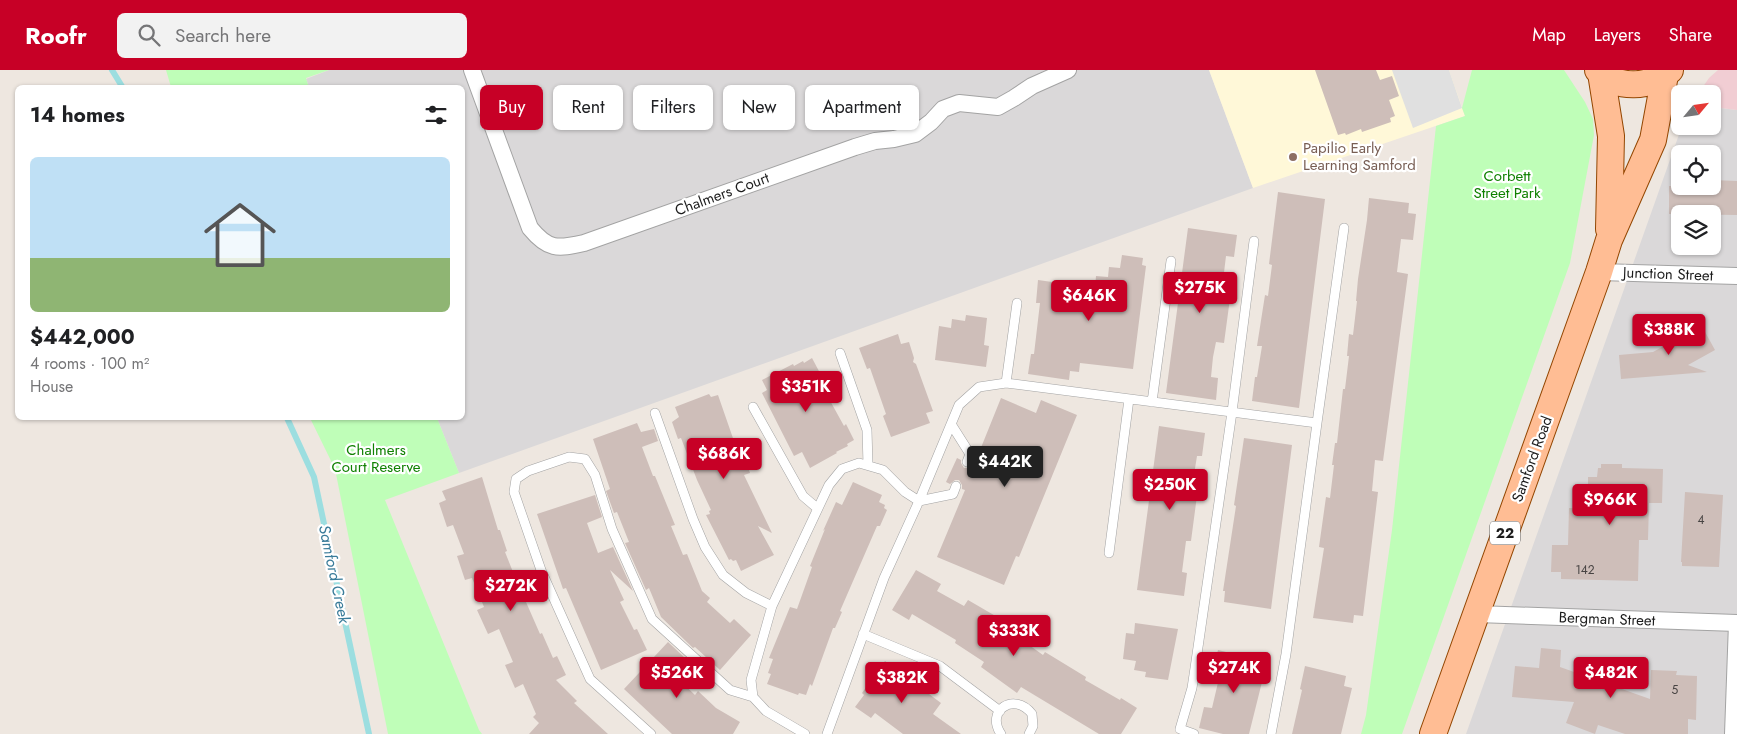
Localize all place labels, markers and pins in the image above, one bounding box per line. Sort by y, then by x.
place label: Papilio Early Learning Samford [1303,137,1416,176]
marker: Papilio Early Learning Samford [1287,151,1299,163]
pin: $275K [1165,272,1235,314]
pin: $646K [1054,280,1124,322]
pin: $388K [1634,314,1704,356]
pin: $351K [771,370,841,413]
pin: $686K [689,438,759,480]
pin: $442K [970,446,1040,488]
pin: $250K [1135,468,1205,511]
pin: $966K [1575,484,1645,526]
pin: $272K [476,570,546,612]
pin: $333K [979,614,1049,657]
pin: $274K [1199,652,1269,694]
pin: $526K [642,656,712,699]
pin: $482K [1576,656,1646,699]
pin: $382K [867,662,937,704]

